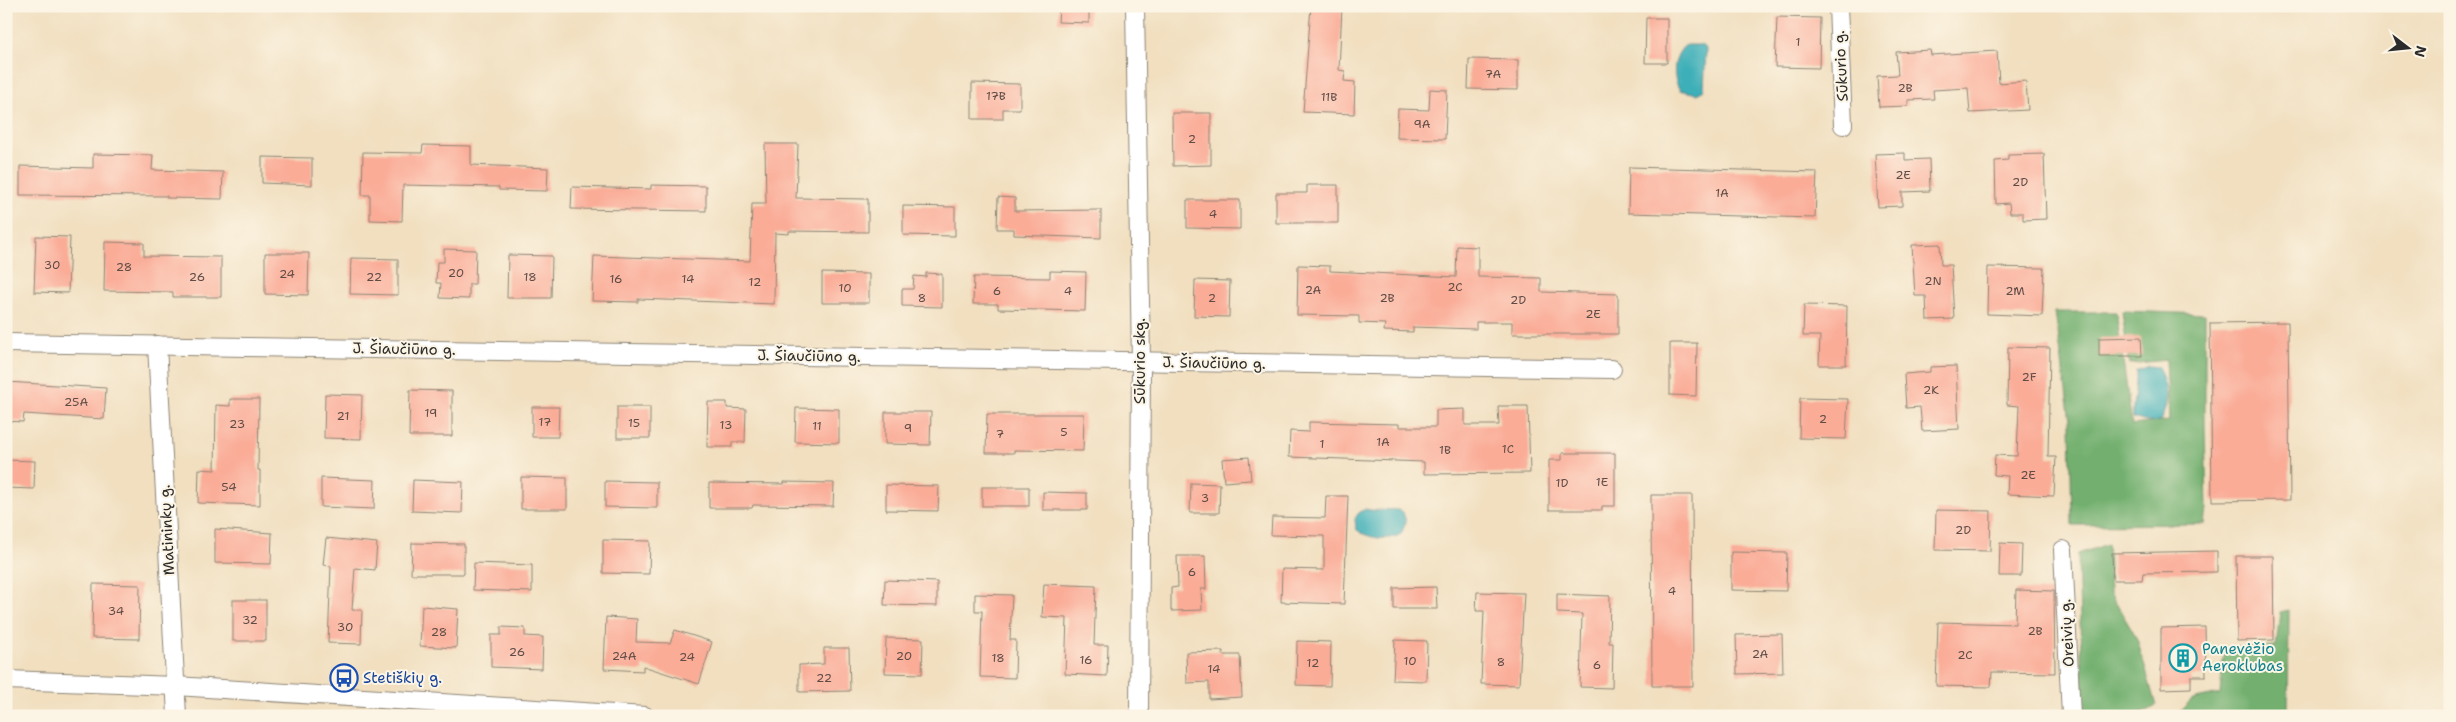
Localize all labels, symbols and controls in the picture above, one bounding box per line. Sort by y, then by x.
north arrow [2384,22,2434,72]
street label: Sūkurio g. [1829,30,1853,102]
house number: 1 [1795,34,1801,50]
text: N [2410,44,2431,59]
house number: 7A [1485,66,1502,82]
house number: 2B [1897,80,1913,96]
house number: 17B [986,88,1006,104]
house number: 11B [1321,89,1337,105]
house number: 9A [1413,116,1431,132]
house number: 2 [1188,131,1196,147]
house number: 2E [1895,167,1911,183]
house number: 2D [2012,174,2028,190]
house number: 1A [1715,185,1729,201]
house number: 4 [1209,206,1217,222]
house number: 30 [44,257,60,273]
house number: 28 [116,259,132,275]
house number: 20 [448,265,464,281]
house number: 24 [279,266,295,282]
house number: 26 [189,269,205,285]
house number: 22 [366,269,382,285]
house number: 18 [523,269,537,285]
house number: 16 [609,271,623,287]
house number: 14 [682,271,694,287]
house number: 2N [1924,273,1942,289]
house number: 12 [749,274,761,290]
house number: 2C [1447,279,1463,295]
house number: 10 [838,280,852,296]
house number: 2A [1305,282,1322,298]
house number: 6 [993,283,1001,299]
house number: 4 [1064,283,1072,299]
house number: 2M [2005,283,2025,299]
house number: 8 [918,290,926,306]
house number: 2 [1208,290,1216,306]
house number: 2B [1379,290,1395,306]
house number: 2D [1510,292,1526,308]
house number: 2E [1585,306,1601,322]
street label: Sūkurio skg. [1130,318,1150,404]
street label: J. Šiaučiūno g. [352,337,456,360]
street label: J. Šiaučiūno g. [757,344,861,367]
street label: J. Šiaučiūno g. [1162,351,1266,374]
house number: 2F [2022,369,2037,385]
house number: 2K [1923,382,1939,398]
house number: 25A [64,394,88,410]
house number: 19 [425,405,437,421]
house number: 21 [337,408,349,424]
house number: 2 [1819,411,1827,427]
house number: 17 [539,414,551,430]
house number: 15 [628,415,640,431]
house number: 23 [229,416,245,432]
house number: 13 [720,417,732,433]
house number: 11 [812,418,822,434]
house number: 9 [904,420,912,436]
house number: 5 [1060,424,1068,440]
house number: 7 [996,426,1004,442]
house number: 1A [1376,434,1390,450]
house number: 1 [1319,436,1325,452]
house number: 1C [1502,441,1514,457]
house number: 1B [1439,442,1451,458]
house number: 2E [2020,467,2036,483]
house number: 1E [1596,474,1608,490]
house number: 1D [1556,475,1569,491]
house number: 54 [221,479,237,495]
street label: Matininkų g. [155,484,179,576]
house number: 3 [1201,490,1209,506]
house number: 2D [1955,522,1971,538]
house number: 6 [1188,564,1196,580]
house number: 4 [1668,583,1676,599]
street label: Oreivių g. [2055,598,2079,667]
house number: 34 [108,603,124,619]
house number: 32 [242,612,258,628]
house number: 30 [337,619,353,635]
house number: 2B [2027,623,2043,639]
house number: 28 [431,624,447,640]
place label: Panevėžio Aeroklubas [2202,639,2283,676]
building icon: Panevėžio Aeroklubas [2168,643,2198,673]
house number: 26 [509,644,525,660]
house number: 2A [1752,646,1769,662]
house number: 2C [1957,647,1973,663]
house number: 24A [612,648,637,664]
house number: 20 [896,648,912,664]
house number: 24 [679,649,695,665]
house number: 18 [991,650,1005,666]
house number: 16 [1079,652,1093,668]
house number: 10 [1403,653,1417,669]
house number: 8 [1497,654,1505,670]
house number: 12 [1307,655,1319,671]
house number: 6 [1593,657,1601,673]
house number: 14 [1208,661,1220,677]
bus stop icon: Stetiškių g. [329,663,359,693]
place label: Stetiškių g. [363,668,442,688]
house number: 22 [816,670,832,686]

